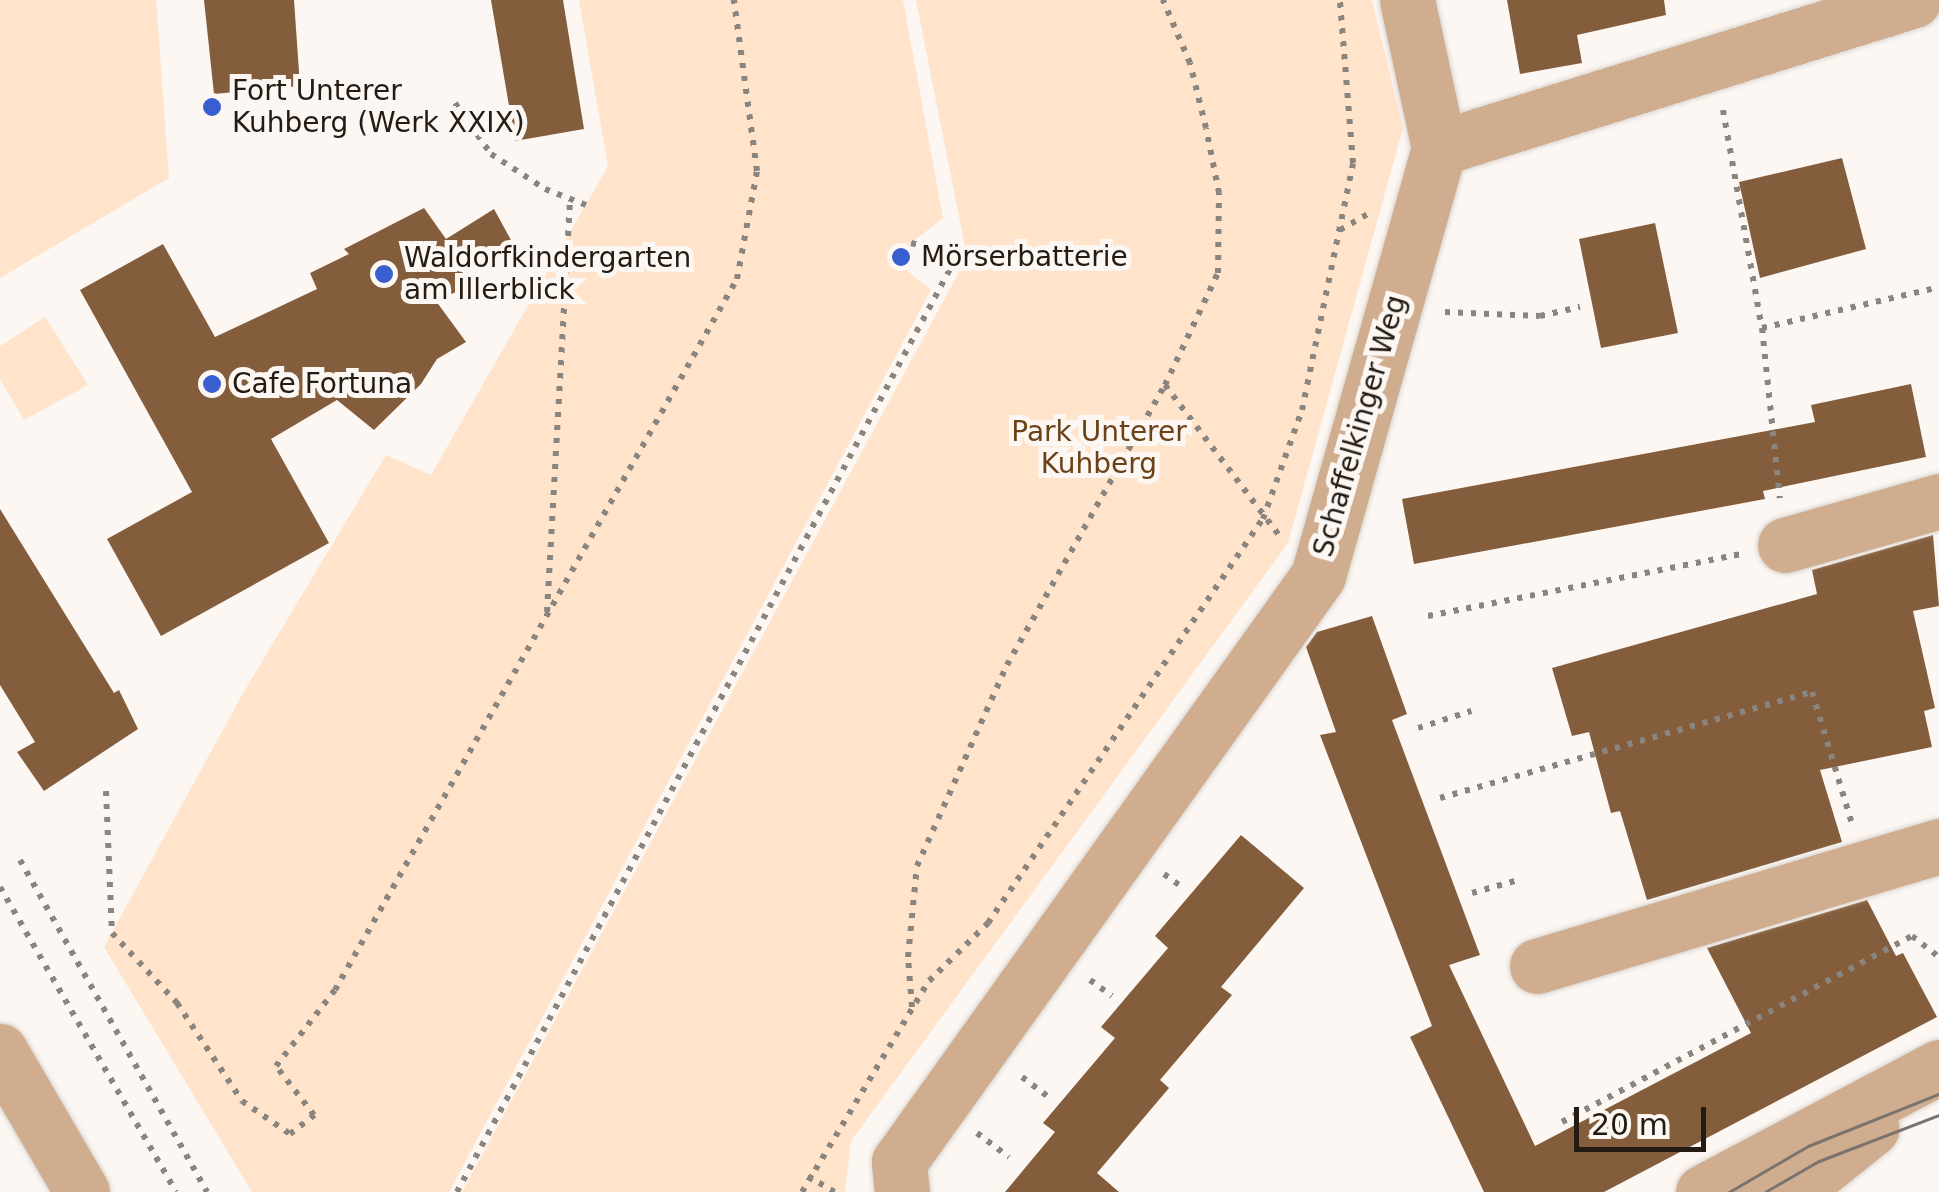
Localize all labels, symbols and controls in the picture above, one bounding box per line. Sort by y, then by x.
place label: Fort Unterer Kuhberg (Werk XXIX) [232,74,525,140]
marker: Fort Unterer Kuhberg (Werk XXIX) [201,96,223,118]
place label: Mörserbatterie [921,240,1128,274]
place label: Waldorfkindergarten am Illerblick [404,241,691,307]
marker: Mörserbatterie [890,246,912,268]
marker: Waldorfkindergarten am Illerblick [373,263,395,285]
street label: Schaffelkinger Weg [1307,291,1413,561]
place label: Cafe Fortuna [232,367,412,401]
marker: Cafe Fortuna [201,373,223,395]
park label: Park Unterer Kuhberg [1011,415,1187,481]
scale bar [1579,1087,1712,1149]
text: 20 m [1591,1107,1668,1142]

